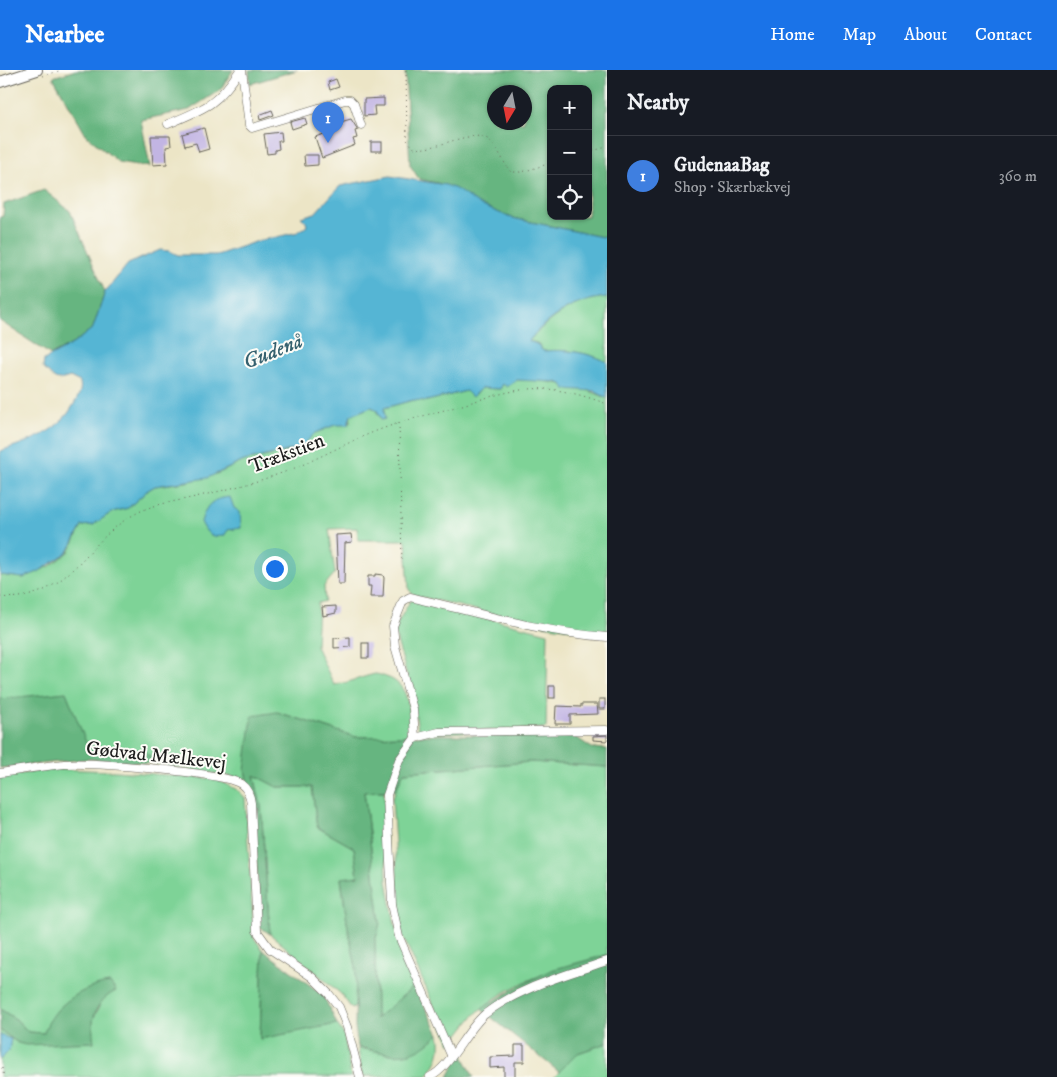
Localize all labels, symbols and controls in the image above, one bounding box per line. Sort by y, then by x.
text: Nearbee [25,20,104,50]
text: Home [770,24,815,46]
text: Map [843,24,876,46]
text: About [904,24,947,46]
text: Contact [975,24,1032,46]
north arrow [487,85,532,130]
map controls [547,85,592,220]
button: + [547,85,592,130]
text: Nearby [627,90,689,116]
pin: 1 [312,102,344,143]
button: − [547,130,592,175]
text: GudenaaBag [674,154,769,177]
text: 1 [640,166,646,186]
text: 360 m [999,166,1037,186]
button: locate [547,175,592,220]
text: Shop · Skærbækvej [674,177,791,197]
water label: Gudenå [239,328,307,376]
street label: Trækstien [246,428,329,480]
your location [262,556,288,582]
street label: Gødvad Mælkevej [85,736,227,776]

